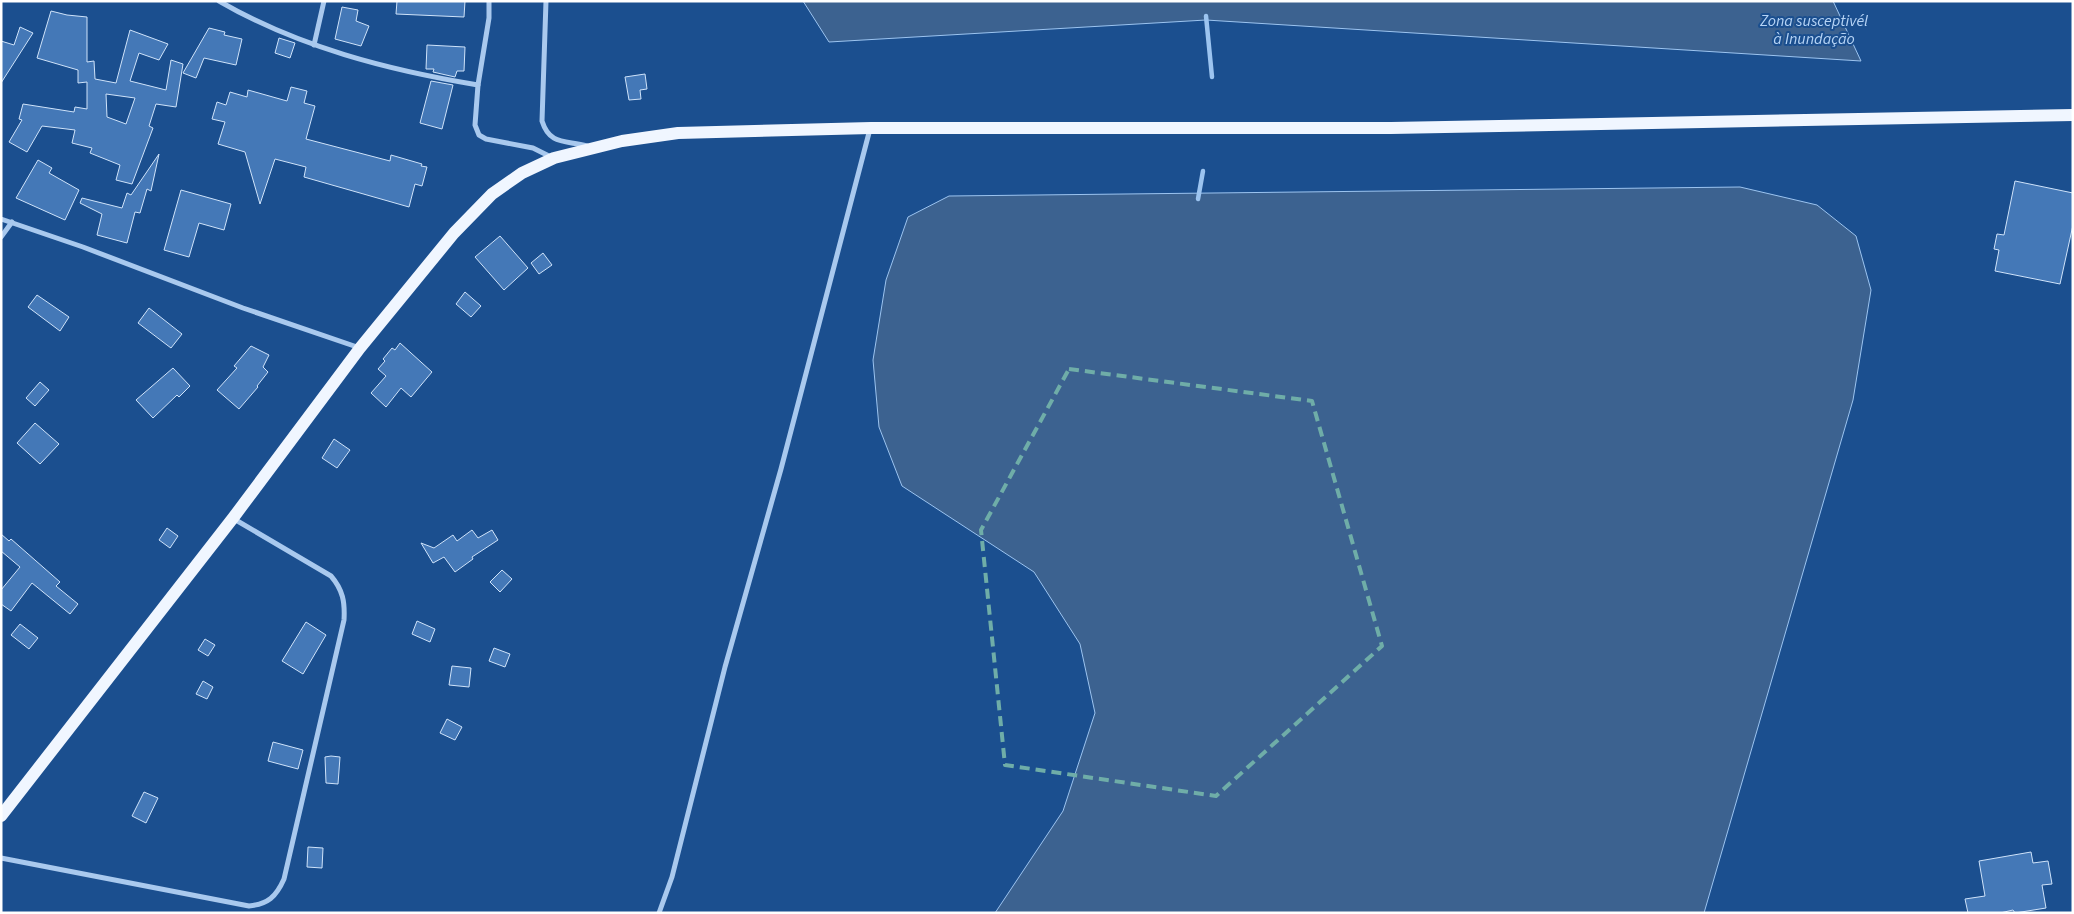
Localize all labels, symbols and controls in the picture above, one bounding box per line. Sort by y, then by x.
water label: Zona susceptivél à Inundação [1759,10,1868,50]

